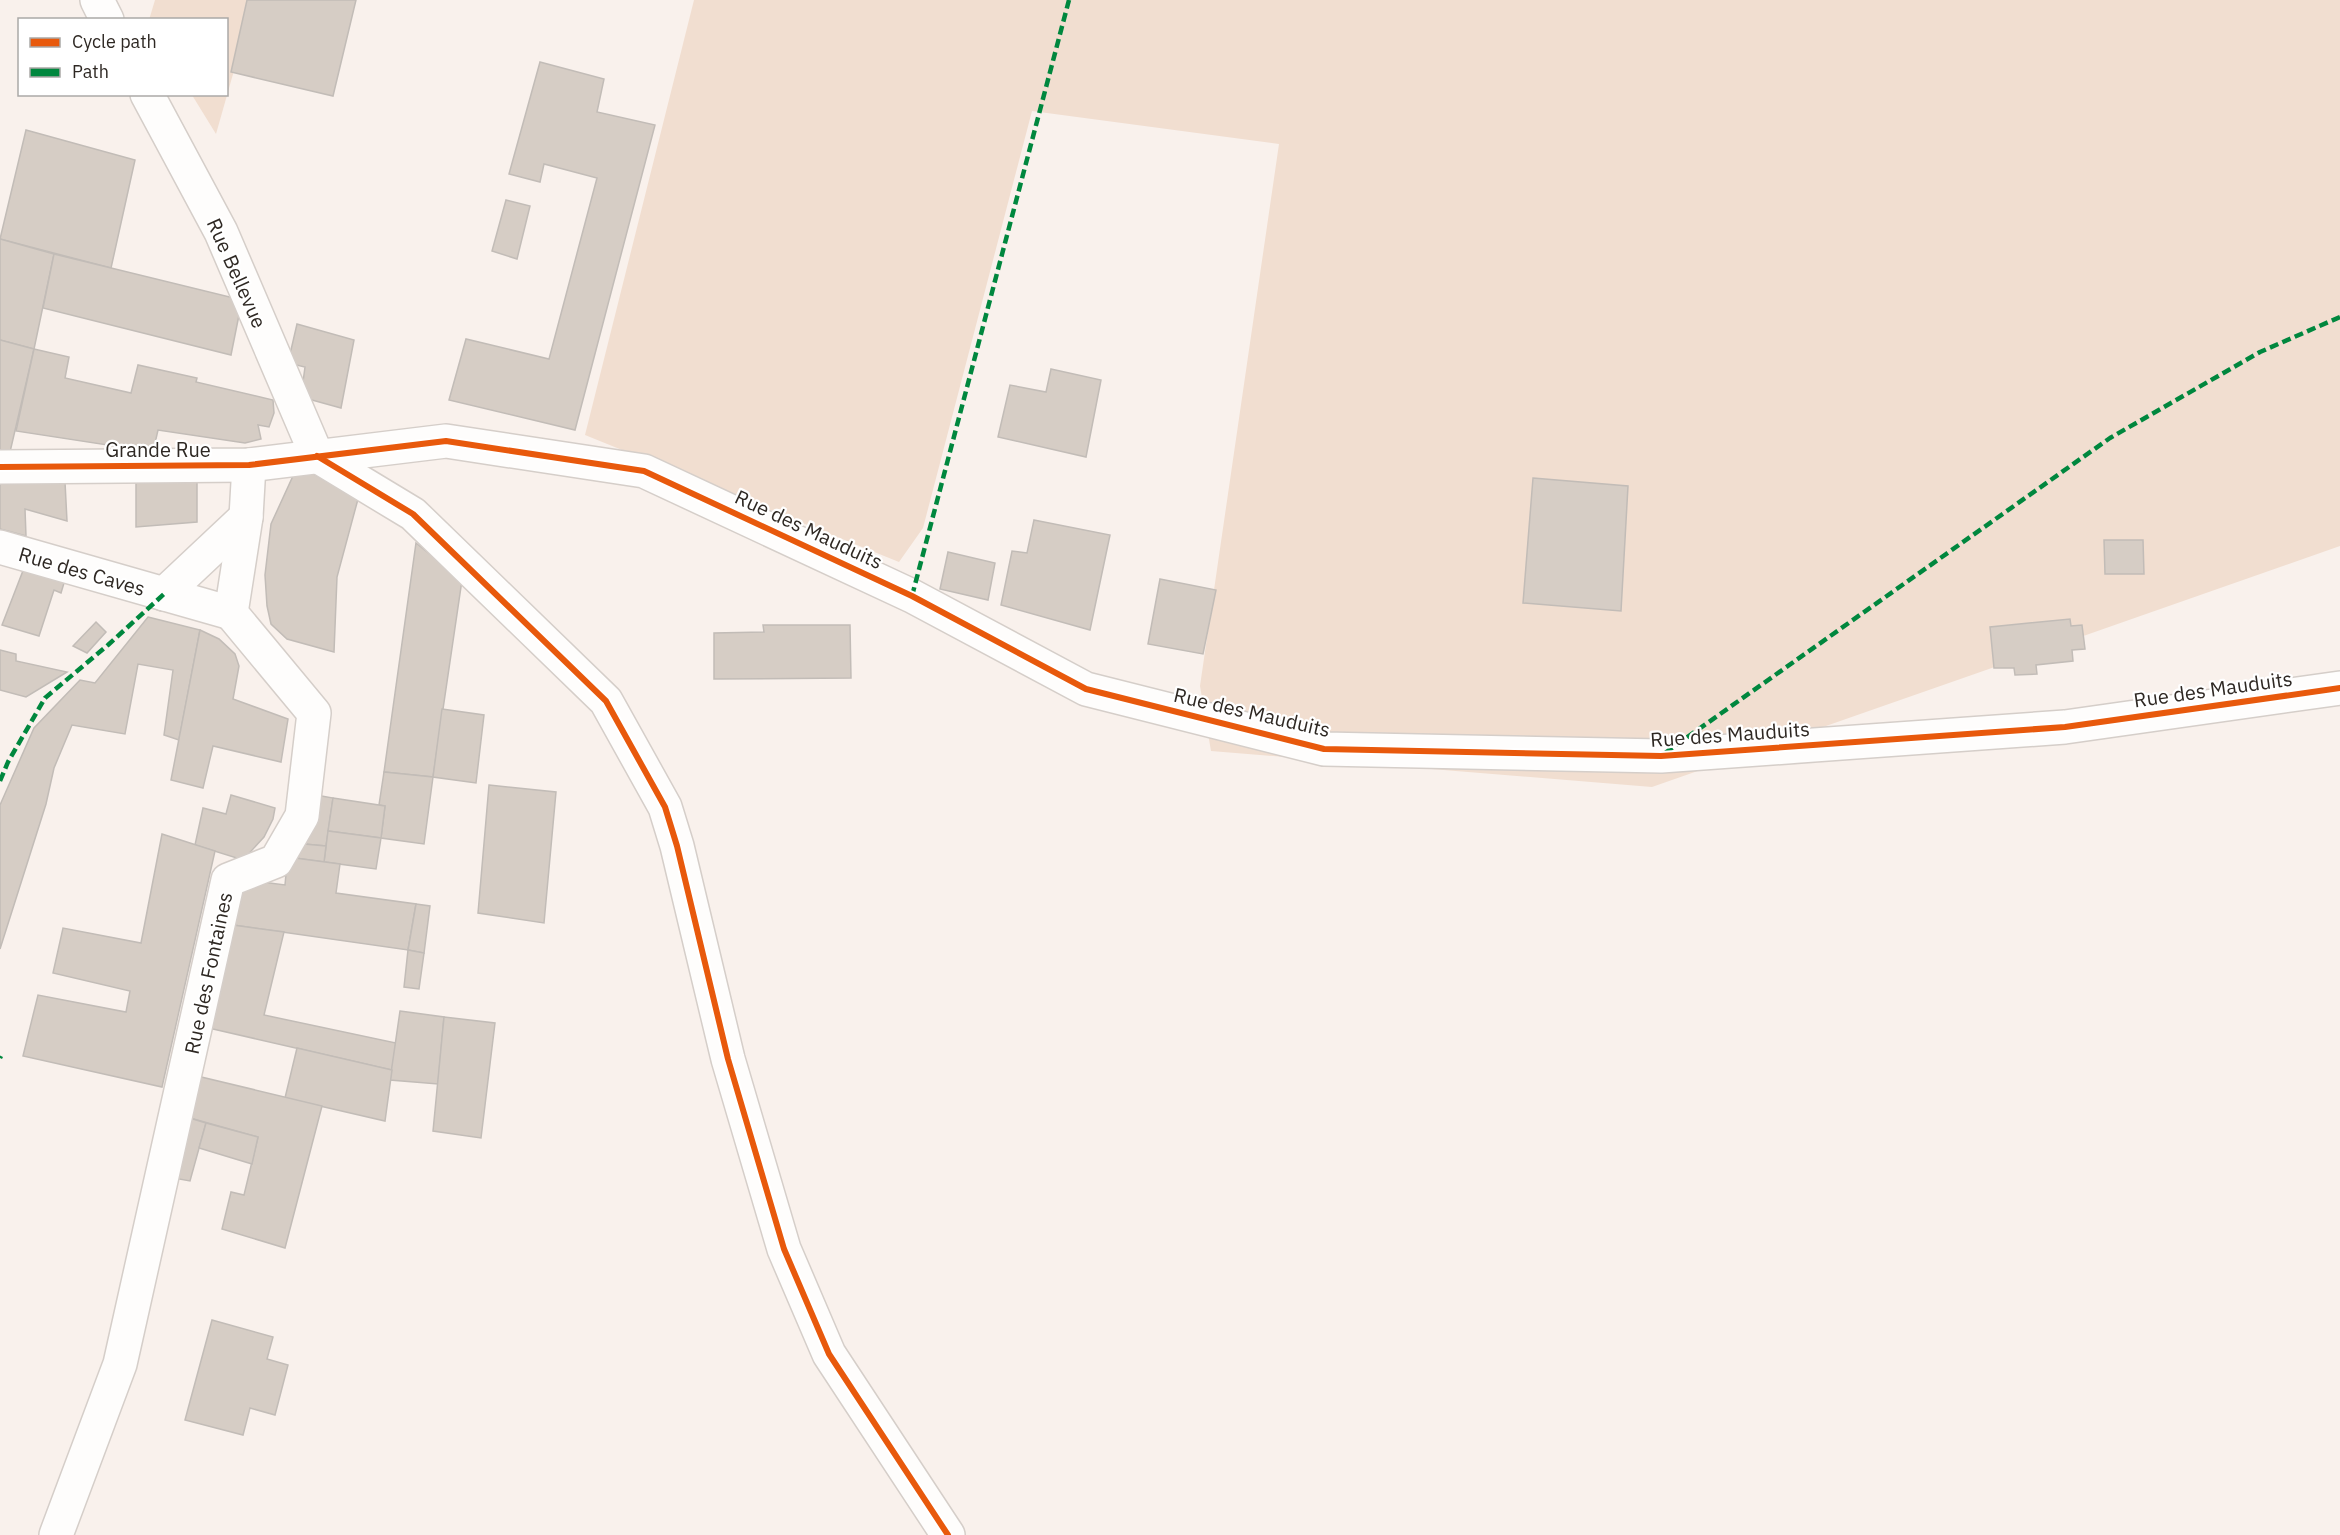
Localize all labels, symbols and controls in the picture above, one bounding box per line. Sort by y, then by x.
legend [18,18,228,96]
text: Cycle path [72,30,157,53]
text: Path [72,60,109,83]
street label: Rue Bellevue [201,214,273,332]
street label: Grande Rue [105,436,211,463]
street label: Rue des Mauduits [731,483,887,575]
street label: Rue des Caves [16,540,148,602]
street label: Rue des Mauduits [2132,665,2294,713]
street label: Rue des Mauduits [1171,681,1333,743]
street label: Rue des Mauduits [1649,715,1811,753]
street label: Rue des Fontaines [178,890,238,1056]

